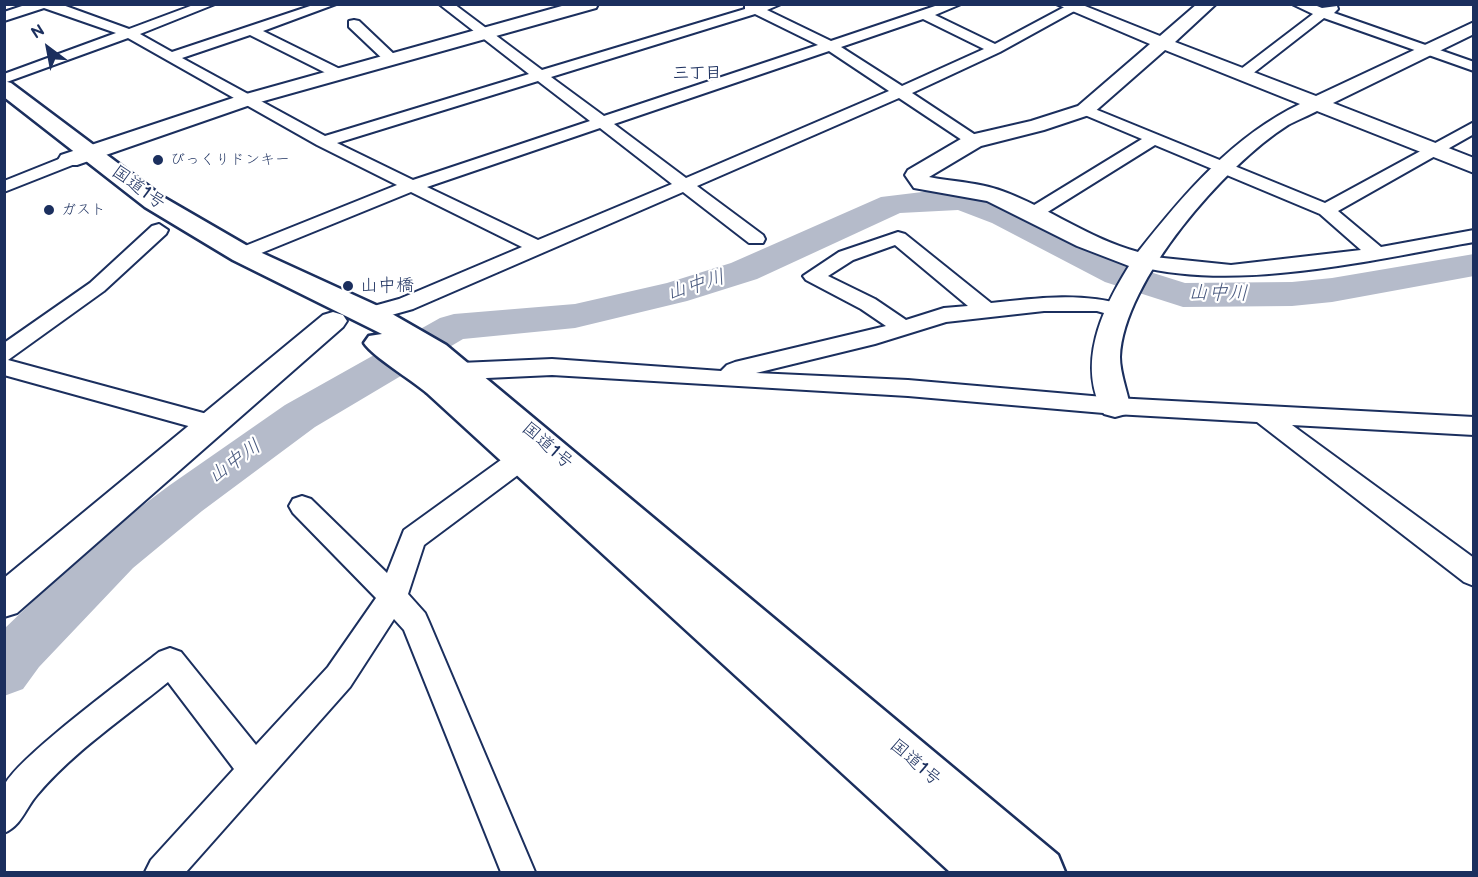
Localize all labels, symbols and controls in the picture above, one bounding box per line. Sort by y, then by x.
north arrow [18,18,78,78]
text: N [28,21,48,44]
district label: 三丁目 [673,64,721,84]
place label: びっくりドンキー [170,151,290,169]
marker: びっくりドンキー [151,153,165,167]
street label: 国道1号 [107,161,169,215]
place label: ガスト [61,201,106,219]
marker: ガスト [42,203,56,217]
water label: 山中川 [664,266,728,306]
place label: 山中橋 [360,275,414,297]
marker: 山中橋 [341,279,355,293]
water label: 山中川 [1188,281,1248,307]
street label: 国道1号 [517,418,577,474]
water label: 山中川 [204,435,266,489]
street label: 国道1号 [885,735,945,791]

